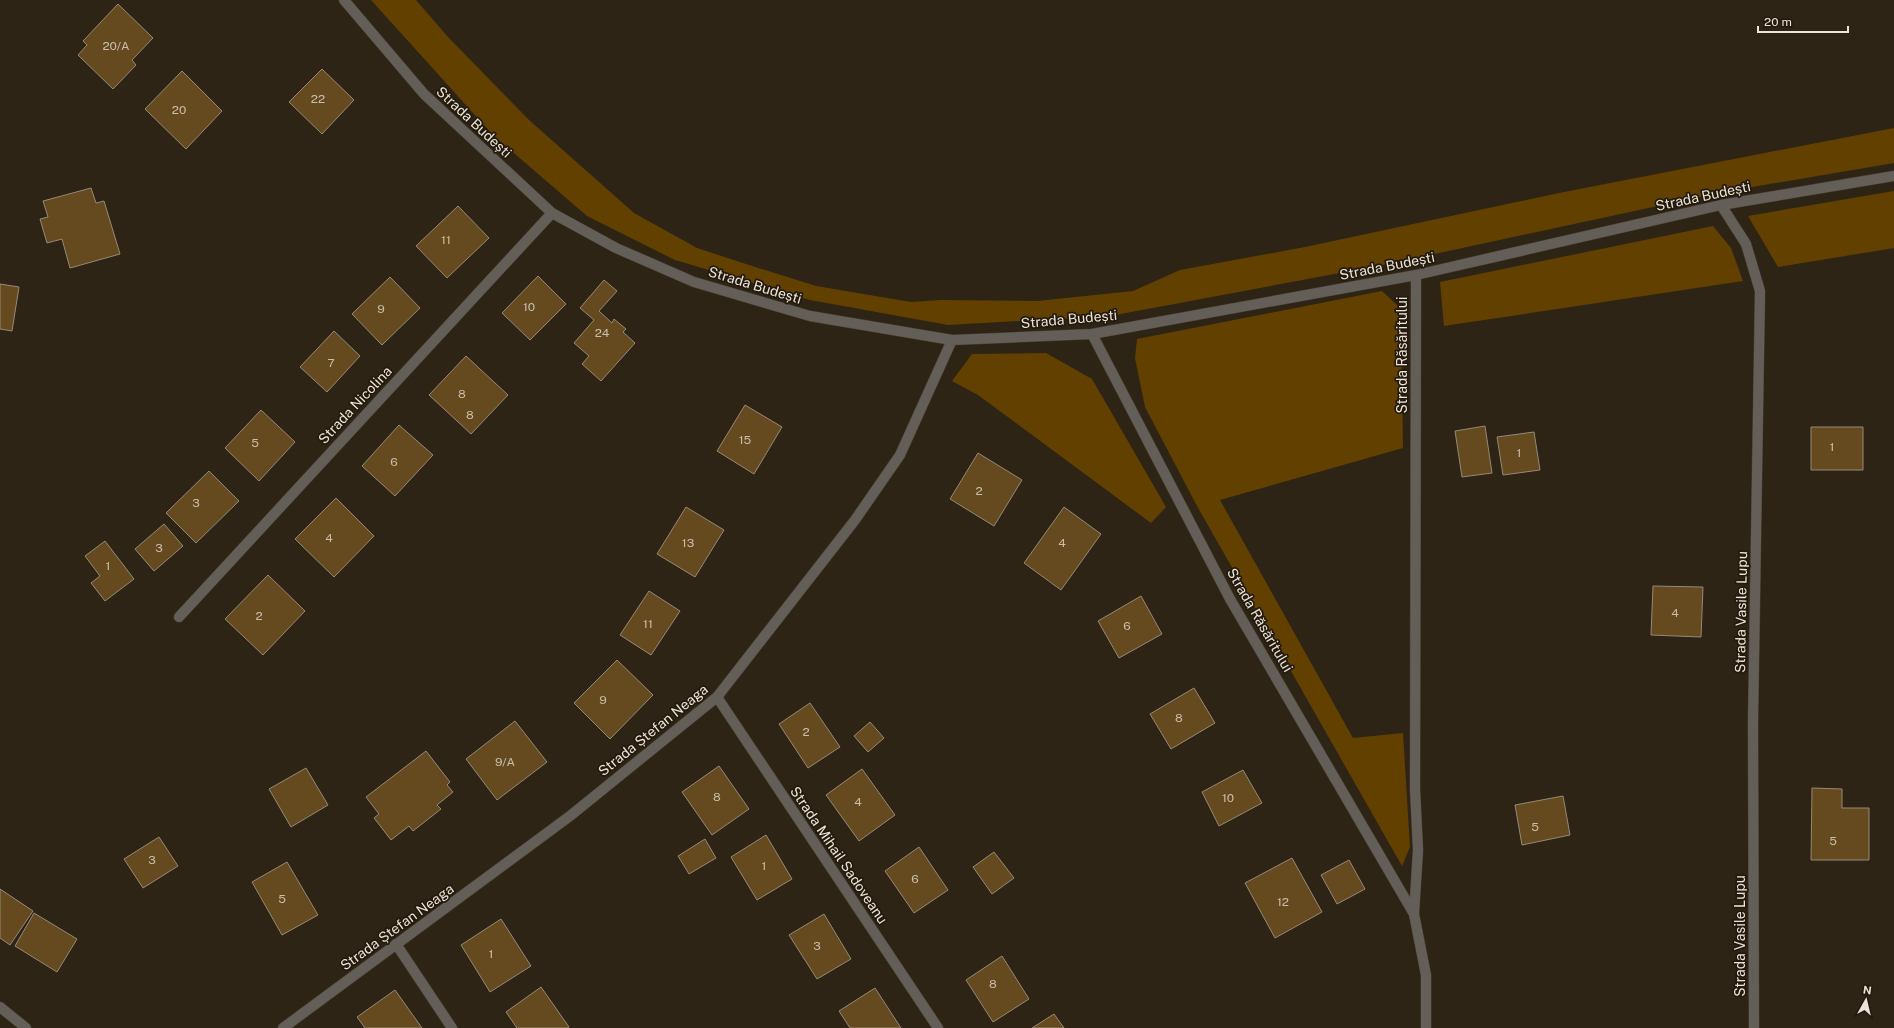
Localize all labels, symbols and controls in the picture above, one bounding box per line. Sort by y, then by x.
scale bar [1758,8,1848,34]
text: 20 m [1764,15,1792,29]
house number: 20/A [102,39,130,53]
street label: Strada Budești [433,83,515,161]
house number: 22 [311,92,325,106]
house number: 20 [172,103,186,117]
street label: Strada Budești [1654,178,1752,214]
house number: 11 [441,233,451,247]
street label: Strada Budești [1338,249,1436,283]
street label: Strada Budești [706,263,804,307]
street label: Strada Răsăritului [1394,296,1410,414]
house number: 10 [523,300,535,314]
house number: 9 [377,302,385,316]
street label: Strada Budești [1020,307,1118,331]
house number: 24 [595,326,610,340]
house number: 7 [327,356,335,370]
street label: Strada Nicolina [315,363,395,447]
house number: 8 [458,387,466,401]
house number: 8 [466,408,474,422]
house number: 15 [739,433,752,447]
house number: 5 [251,436,259,450]
house number: 1 [1830,440,1834,454]
house number: 1 [1517,446,1521,460]
house number: 6 [390,455,398,469]
house number: 2 [975,484,983,498]
house number: 3 [192,496,200,510]
house number: 4 [325,531,333,545]
house number: 13 [682,536,694,550]
house number: 4 [1058,536,1066,550]
house number: 3 [155,541,163,555]
street label: Strada Vasile Lupu [1732,551,1750,673]
house number: 1 [106,559,110,573]
street label: Strada Răsăritului [1224,565,1296,675]
house number: 4 [1671,606,1679,620]
house number: 2 [255,609,263,623]
house number: 11 [643,617,653,631]
house number: 6 [1123,619,1131,633]
street label: Strada Ștefan Neaga [595,681,711,779]
house number: 9 [599,693,607,707]
house number: 8 [1175,711,1183,725]
house number: 2 [802,725,810,739]
house number: 9/A [495,755,516,769]
street label: Strada Mihail Sadoveanu [787,783,891,927]
house number: 8 [713,790,721,804]
house number: 10 [1222,791,1234,805]
house number: 4 [854,795,862,809]
house number: 5 [1531,820,1539,834]
house number: 5 [1829,834,1837,848]
house number: 3 [148,853,156,867]
house number: 1 [762,859,766,873]
house number: 6 [911,872,919,886]
street label: Strada Vasile Lupu [1732,875,1748,997]
street label: Strada Ștefan Neaga [337,881,457,973]
house number: 5 [278,892,286,906]
house number: 12 [1277,895,1289,909]
house number: 3 [813,939,821,953]
house number: 1 [489,947,493,961]
house number: 8 [989,977,997,991]
north arrow [1846,980,1886,1020]
text: N [1862,984,1872,997]

